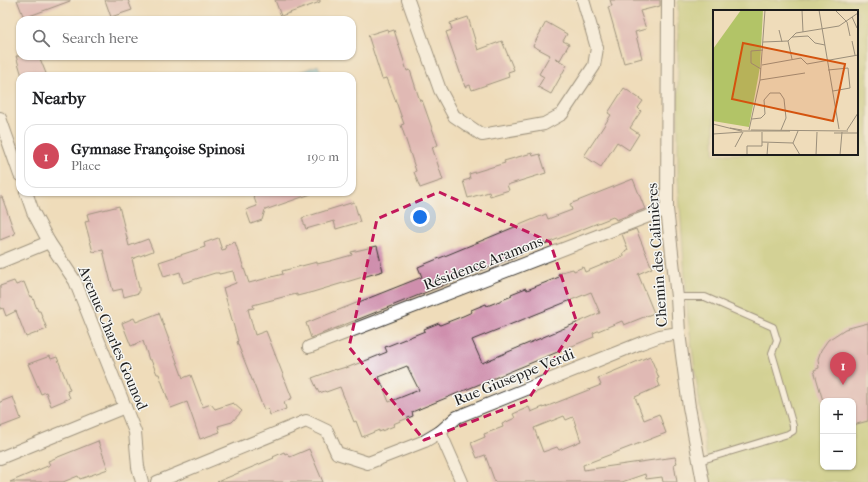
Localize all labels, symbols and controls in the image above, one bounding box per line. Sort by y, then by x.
inset map [713,10,858,155]
search box [16,16,356,60]
icon: search [30,27,52,49]
text: Search here [62,29,138,47]
text: Nearby [32,88,86,108]
text: Gymnase Françoise Spinosi [71,140,245,158]
text: 1 [44,149,48,164]
text: 190 m [307,149,339,164]
text: Place [71,158,101,173]
street label: Chemin des Calinières [643,182,671,328]
your location [410,207,430,227]
street label: Résidence Aramons [421,232,546,294]
street label: Avenue Charles Gounod [74,262,152,413]
street label: Rue Giuseppe Verdi [451,344,577,409]
pin: 1 [830,352,856,385]
map controls [820,398,856,470]
button: + [820,398,856,434]
button: − [820,434,856,470]

